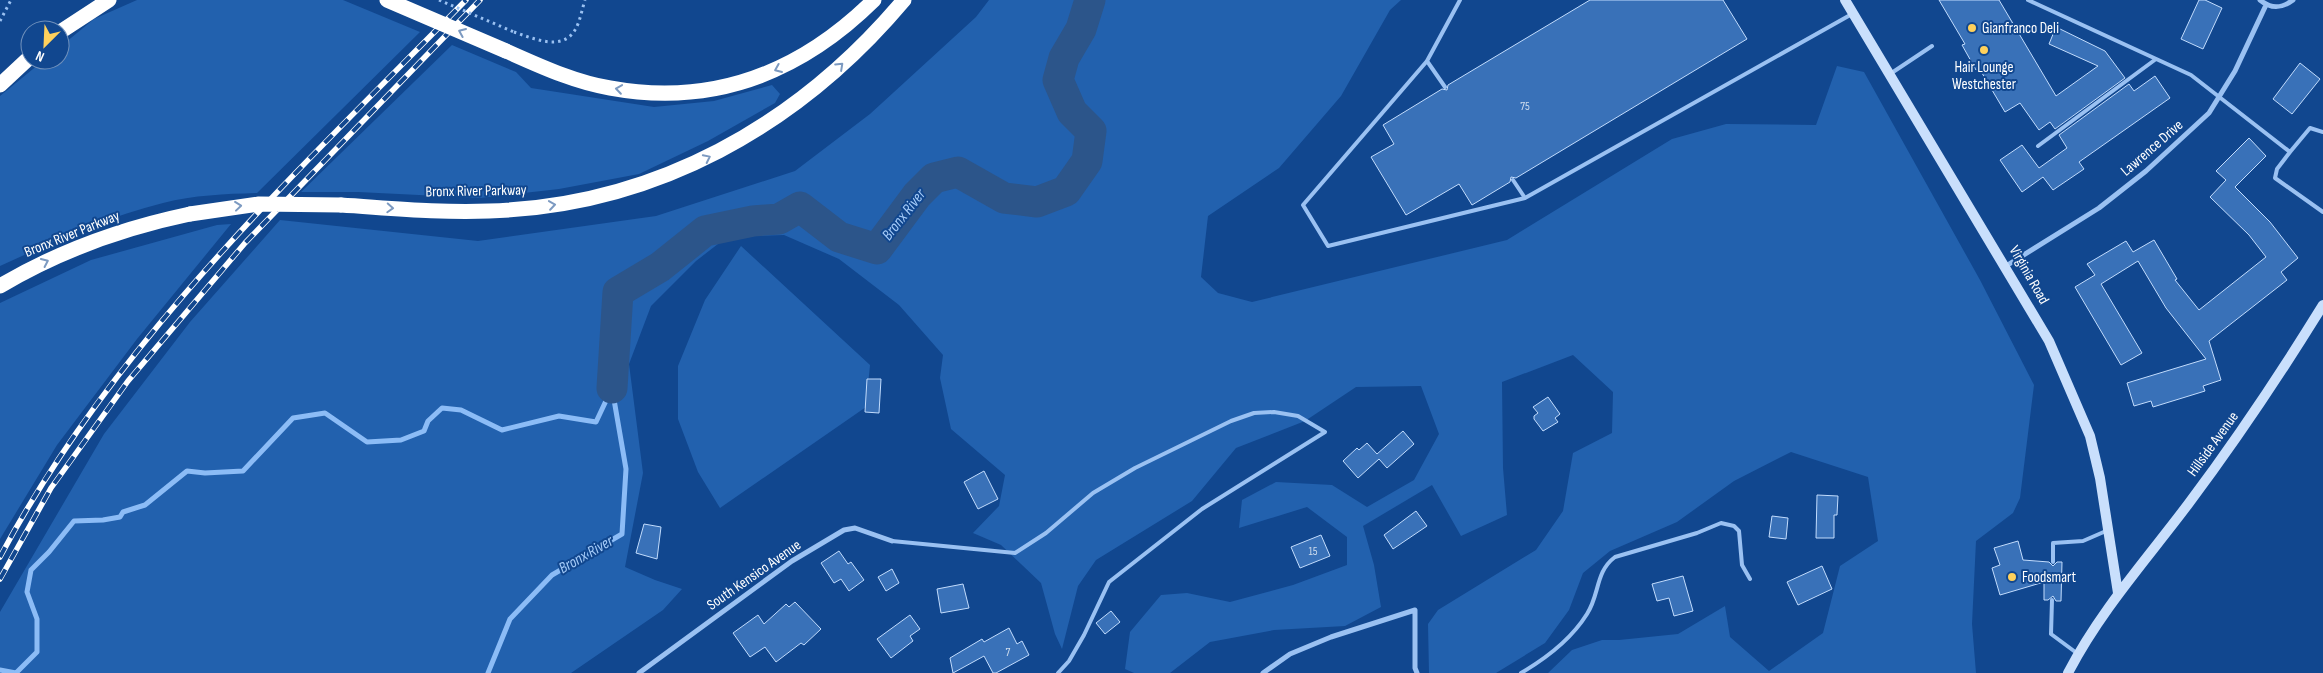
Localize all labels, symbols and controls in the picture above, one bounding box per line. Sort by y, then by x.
place label: Gianfranco Deli [1982,19,2059,38]
north arrow [20,20,70,70]
marker: Gianfranco Deli [1966,22,1978,34]
one-way arrow [458,28,466,38]
marker: Hair Lounge Westchester [1978,44,1990,56]
text: N [33,47,47,66]
place label: Hair Lounge Westchester [1952,58,2017,94]
one-way arrow [774,62,783,73]
one-way arrow [835,63,844,72]
one-way arrow [615,84,623,95]
house number: 75 [1520,99,1530,114]
street label: Lawrence Drive [2117,116,2187,180]
one-way arrow [702,154,711,164]
street label: Bronx River Parkway [425,181,527,201]
water label: Bronx River [878,185,930,244]
one-way arrow [548,200,556,211]
one-way arrow [234,201,242,212]
one-way arrow [386,202,394,213]
street label: Bronx River Parkway [22,206,123,262]
street label: Virginia Road [2005,242,2053,308]
one-way arrow [40,258,49,268]
street label: Hillside Avenue [2183,408,2243,480]
water label: Bronx River [555,532,617,578]
street label: South Kensico Avenue [703,535,805,615]
house number: 15 [1308,544,1318,559]
place label: Foodsmart [2022,568,2076,587]
marker: Foodsmart [2006,571,2018,583]
house number: 7 [1006,645,1011,660]

